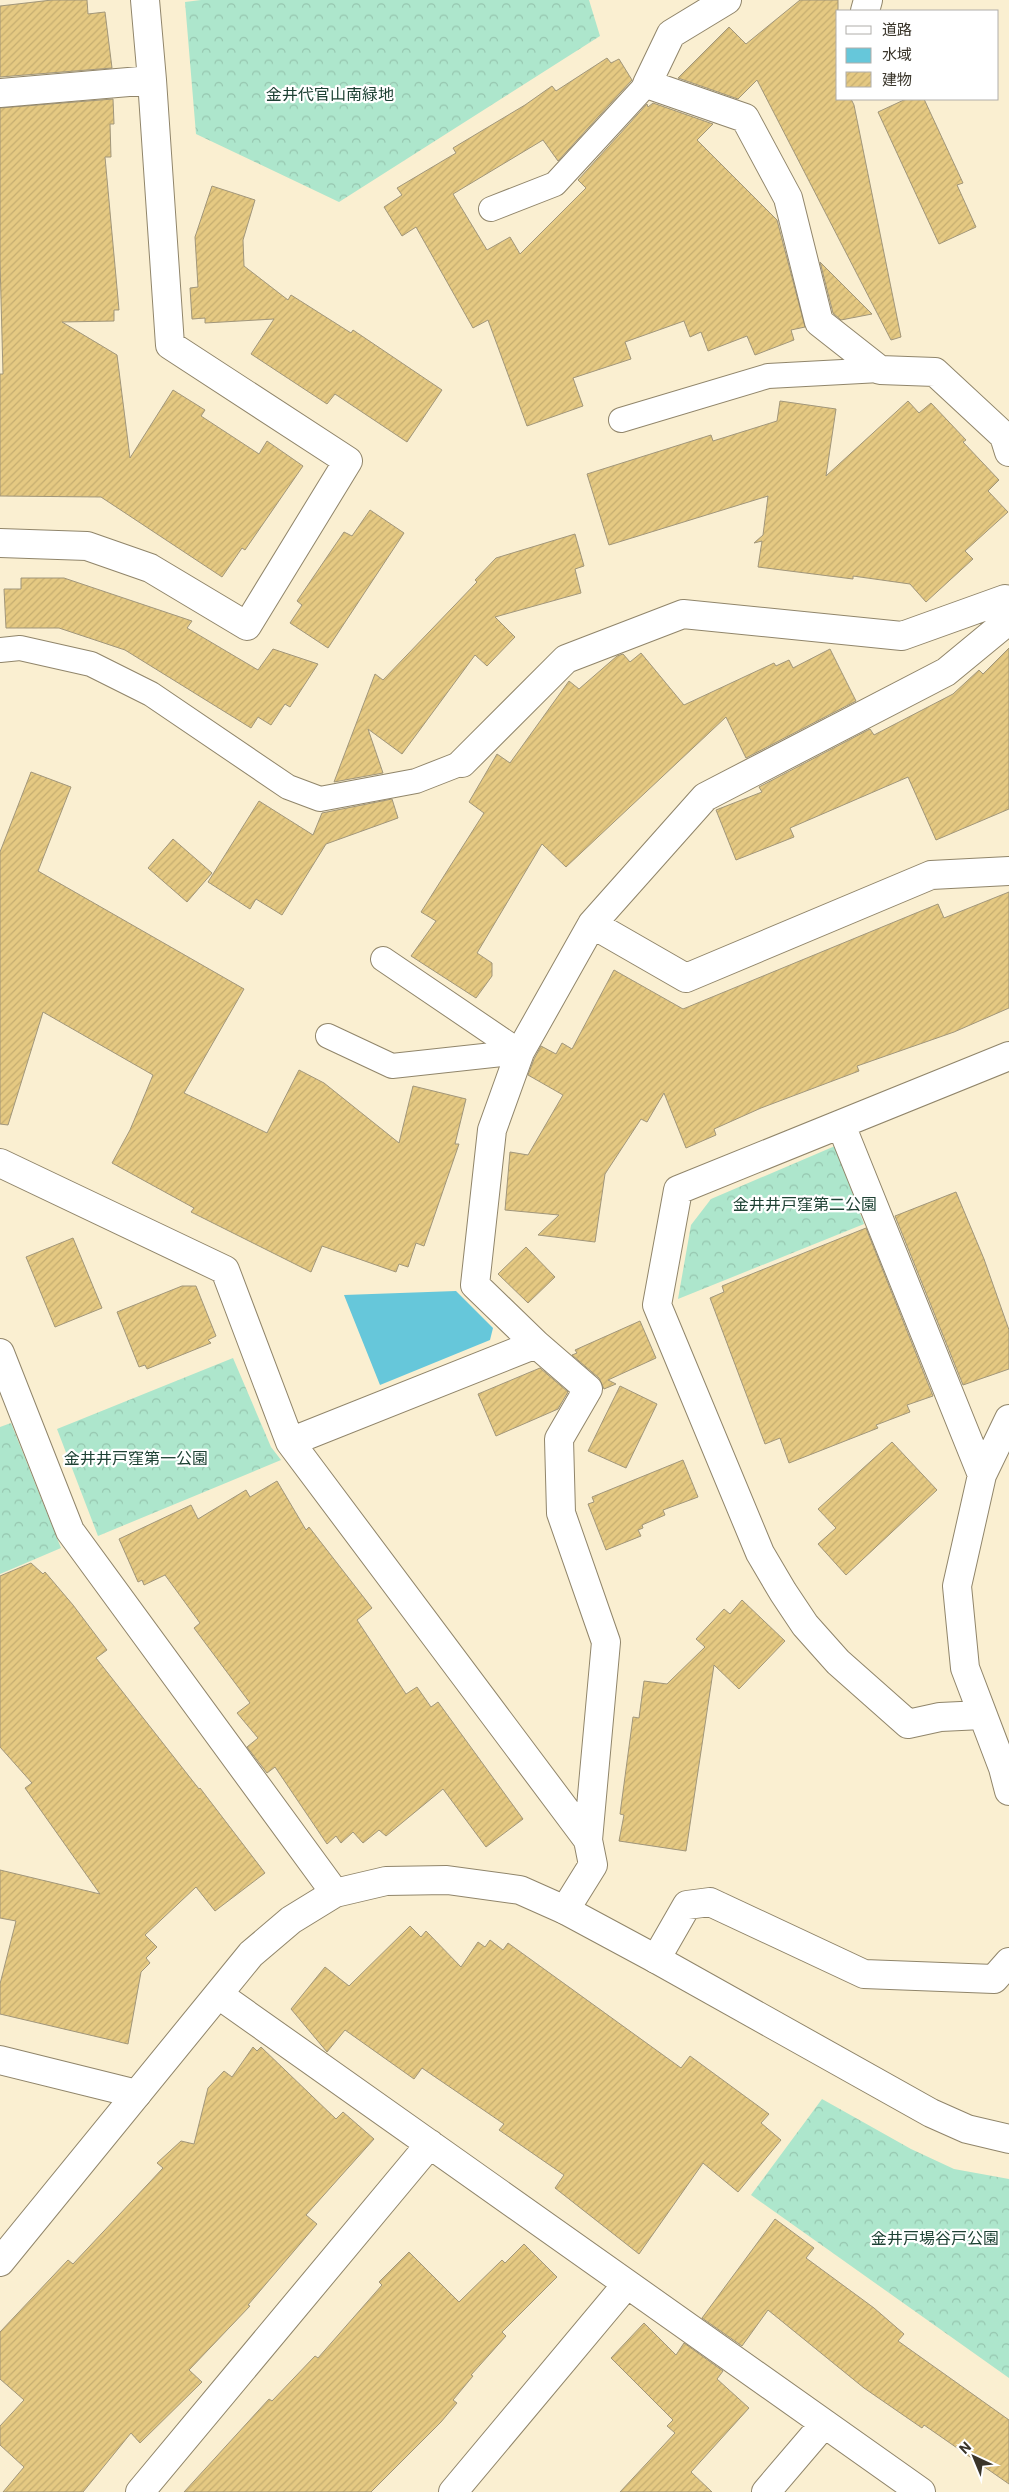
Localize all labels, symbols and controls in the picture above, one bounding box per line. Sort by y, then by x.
legend [836,10,999,100]
text: 道路 [882,21,912,39]
text: 水域 [882,46,912,64]
text: 建物 [882,71,912,89]
park label: 金井代官山南緑地 [266,85,394,104]
park label: 金井井戸窪第二公園 [733,1195,877,1214]
park label: 金井井戸窪第一公園 [64,1449,208,1468]
park label: 金井戸場谷戸公園 [871,2229,999,2248]
north arrow [949,2432,999,2482]
text: N [956,2438,974,2457]

